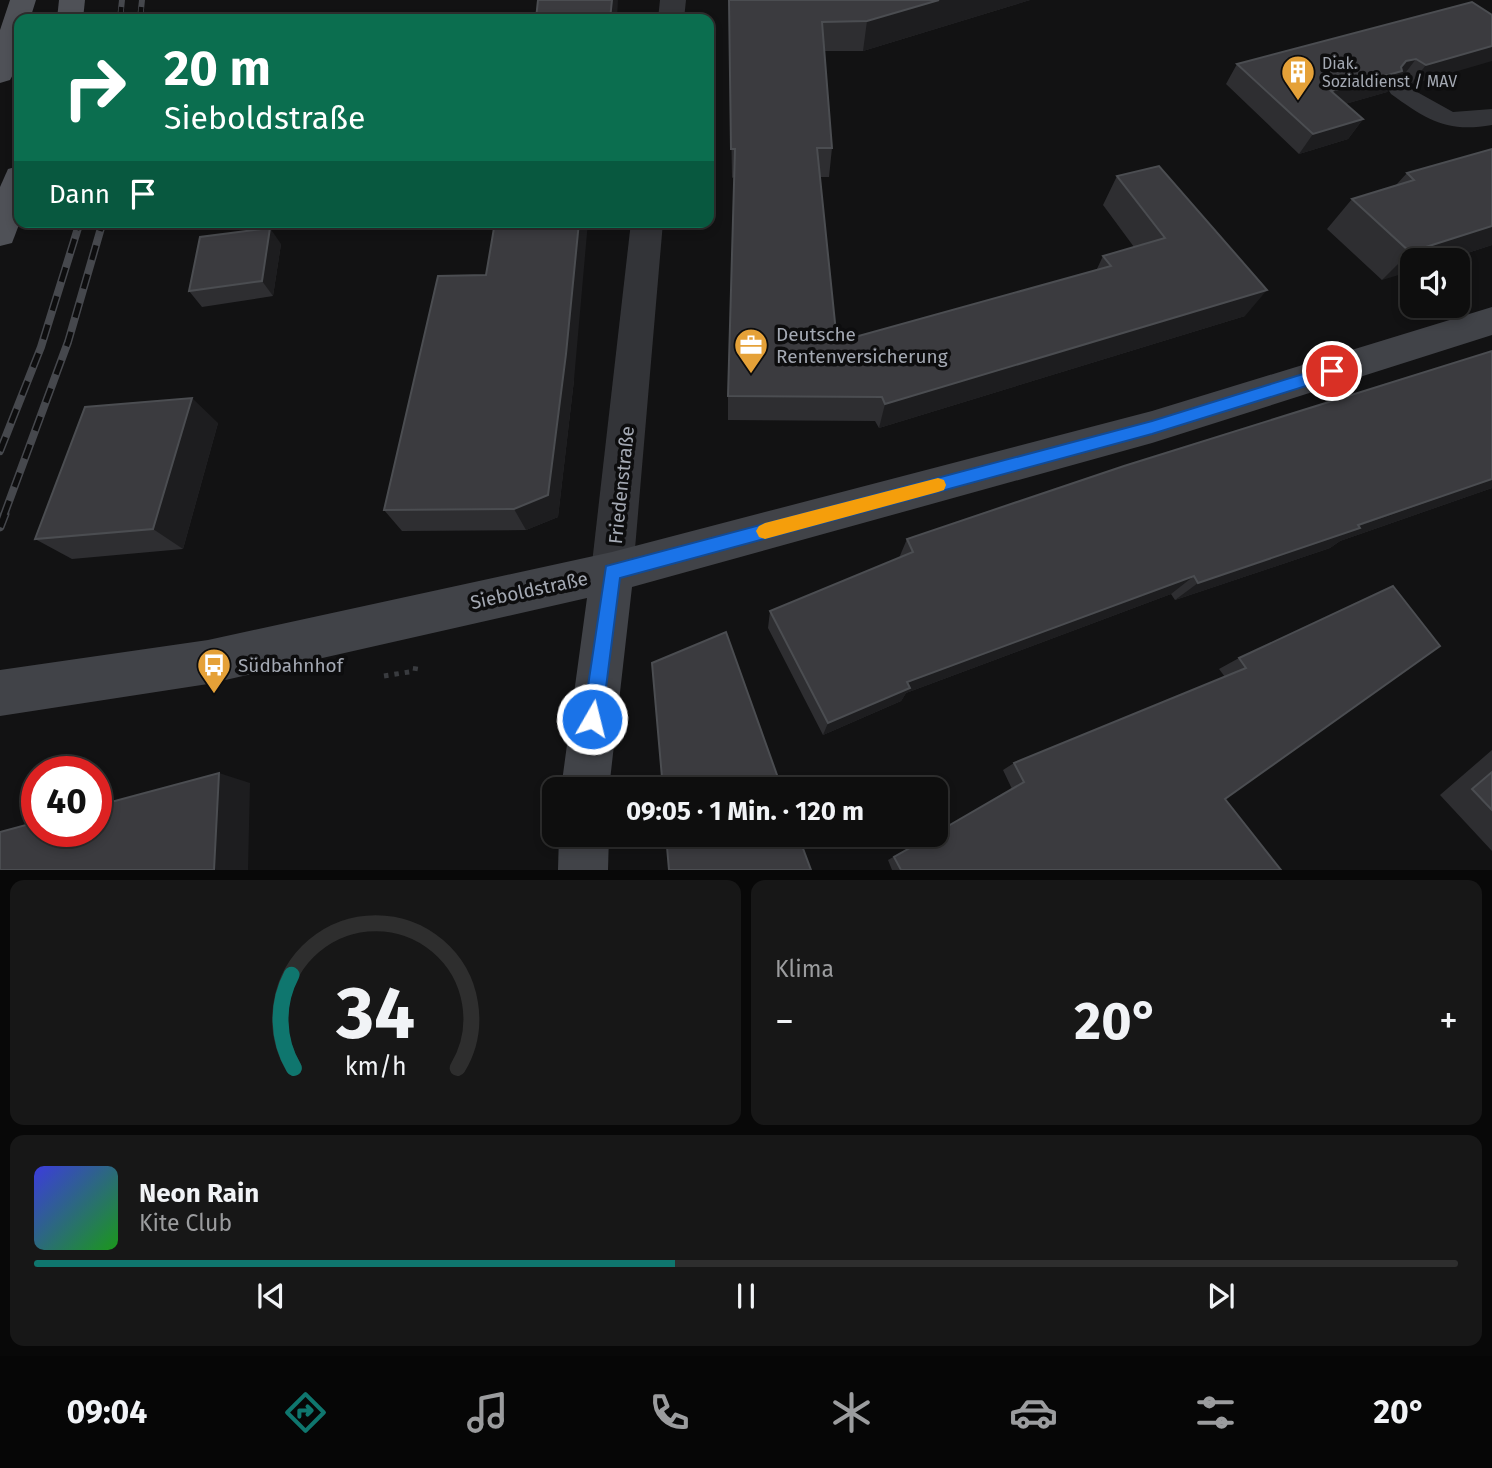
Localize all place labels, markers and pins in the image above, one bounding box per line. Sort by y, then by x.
building icon: Diak. Sozialdienst / MAV [1279,53,1317,102]
place label: Diak. Sozialdienst / MAV [1322,54,1457,91]
place label: Deutsche Rentenversicherung [776,323,948,368]
office icon: Deutsche Rentenversicherung [732,326,770,375]
pin [1302,341,1362,401]
bus stop icon: Südbahnhof [195,646,233,695]
place label: Südbahnhof [238,654,345,677]

